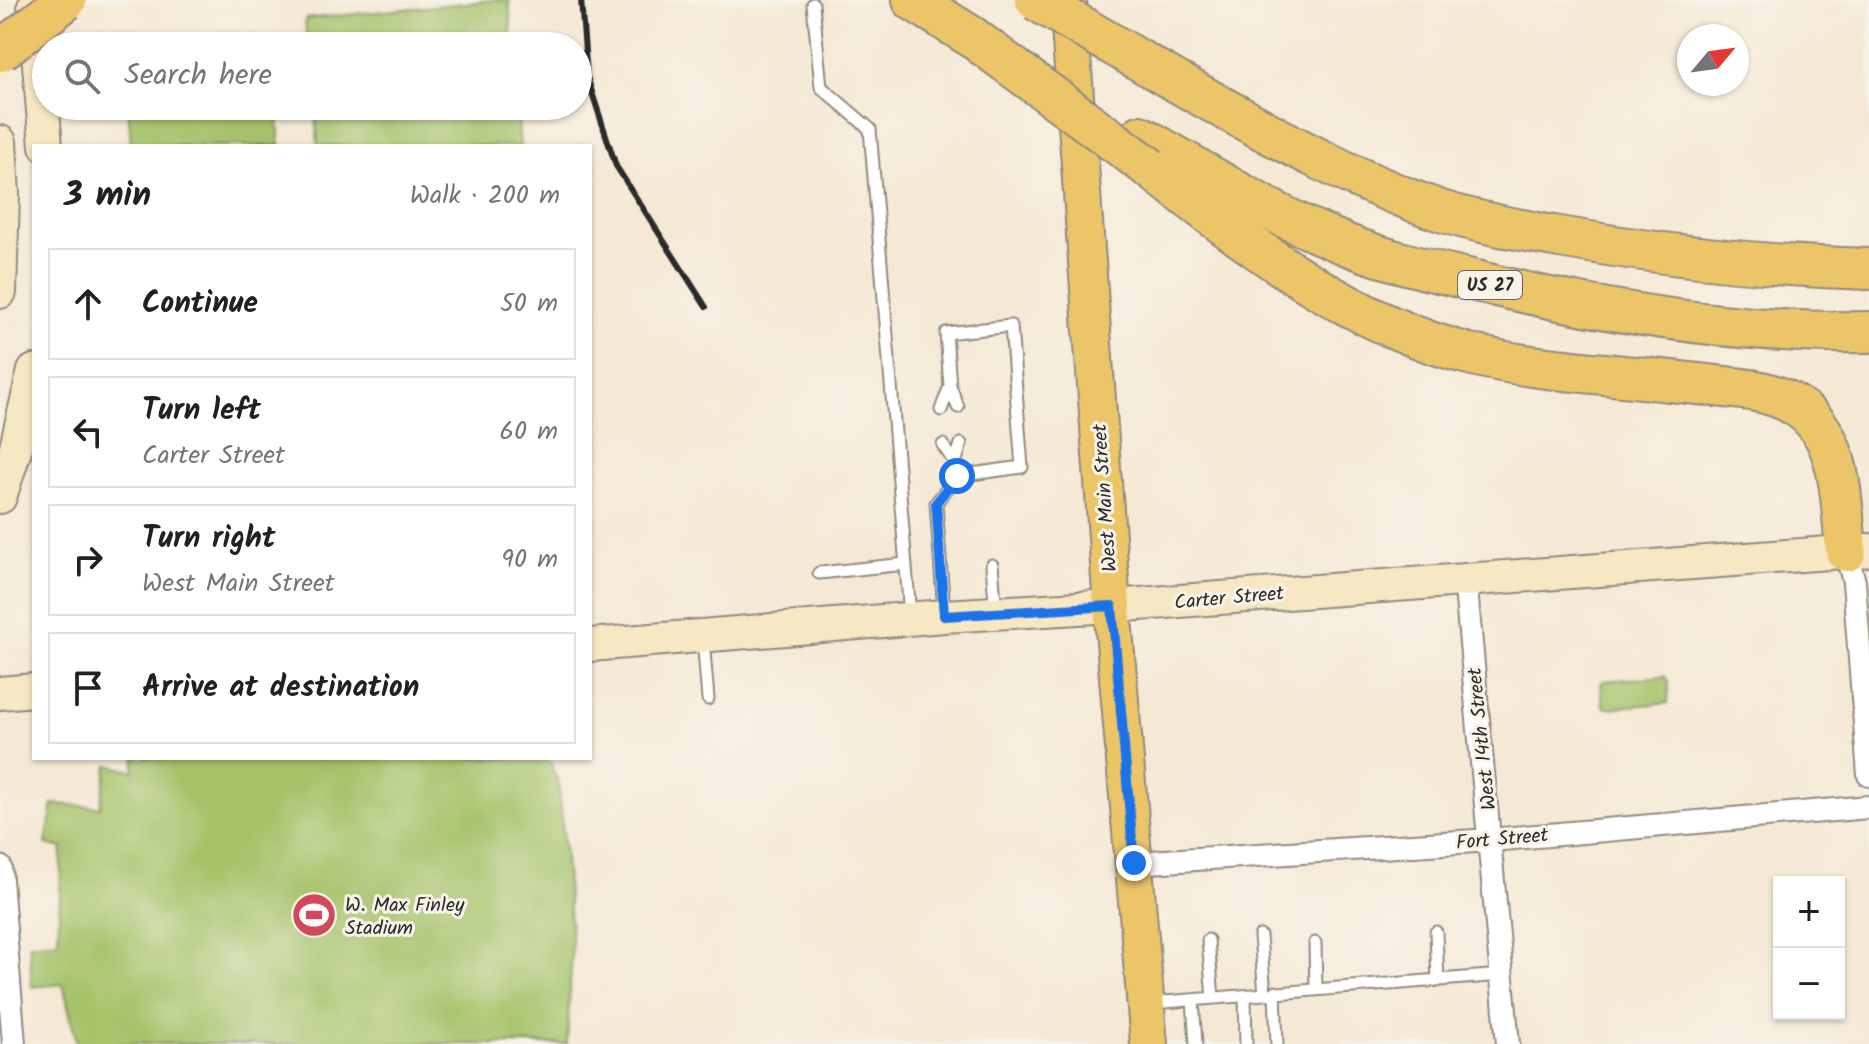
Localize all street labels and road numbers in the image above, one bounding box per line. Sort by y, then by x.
road number: US 27 [1458,271,1522,299]
street label: West Main Street [1085,423,1127,573]
street label: Carter Street [1173,578,1286,620]
street label: West 14th Street [1460,666,1506,812]
street label: Fort Street [1455,820,1550,860]

